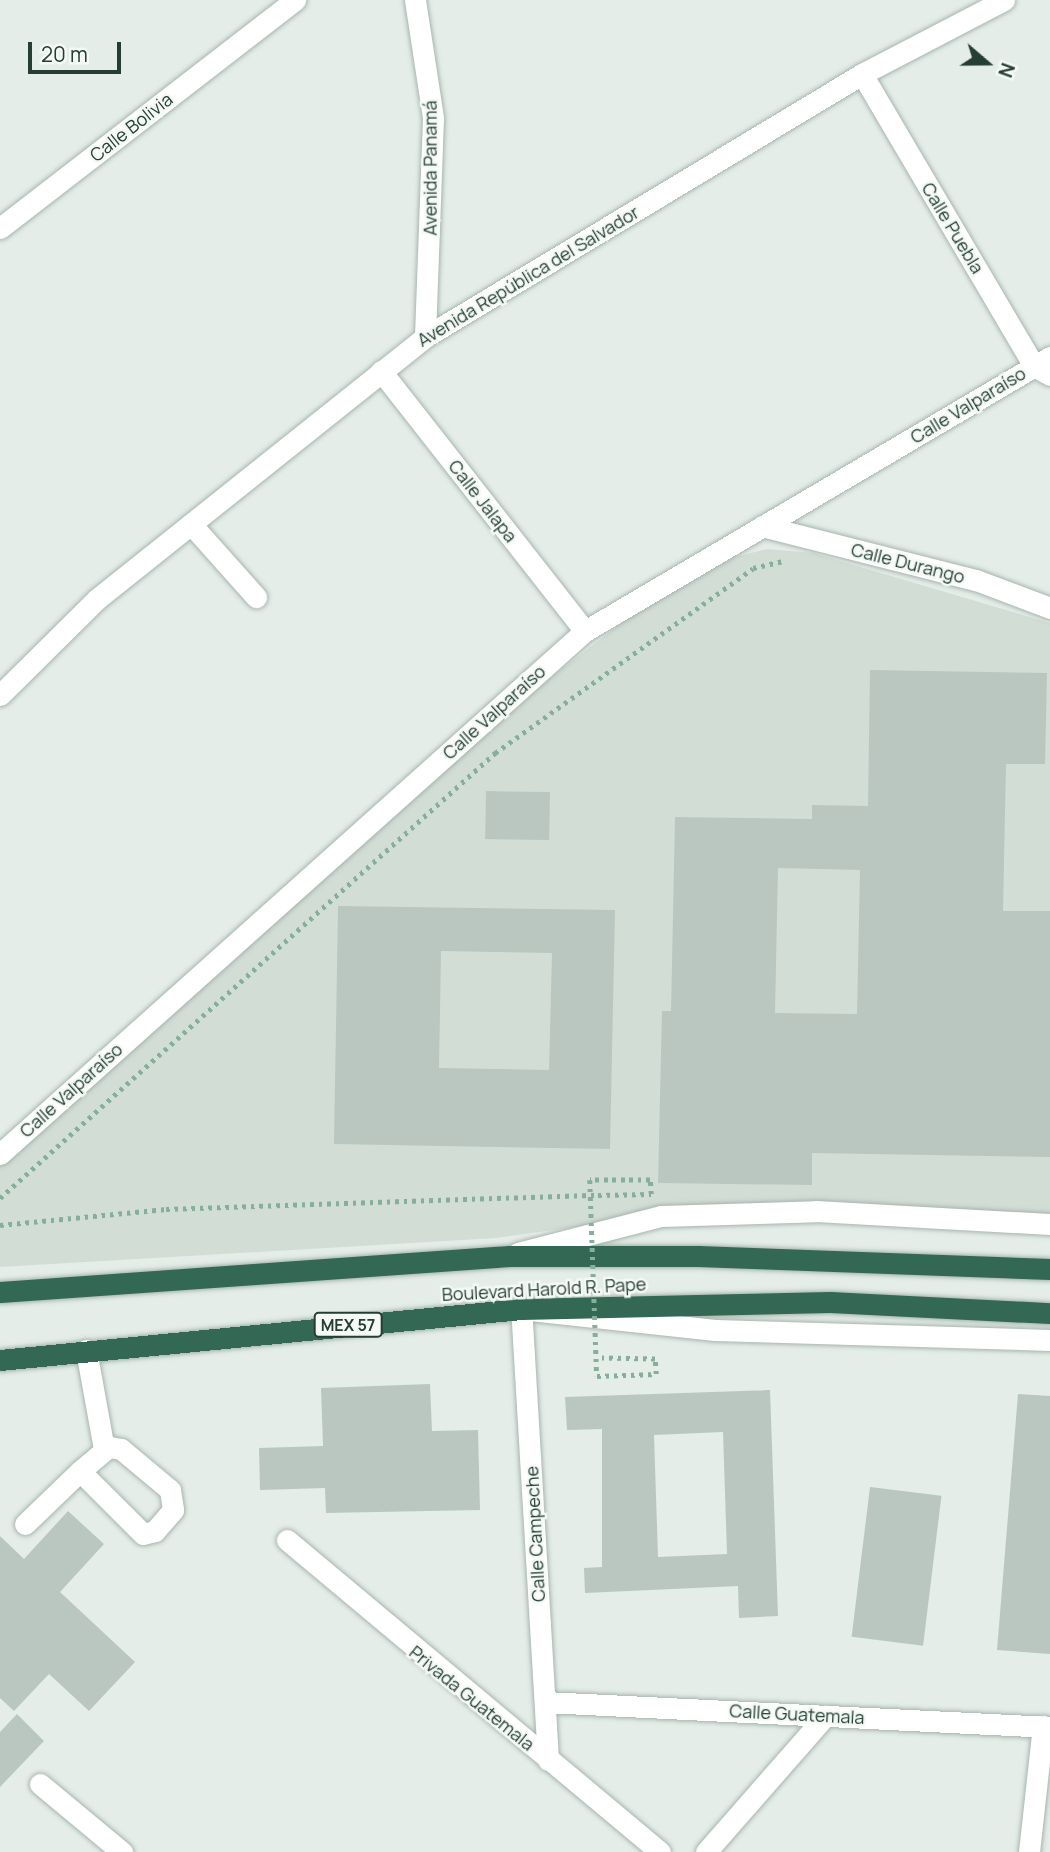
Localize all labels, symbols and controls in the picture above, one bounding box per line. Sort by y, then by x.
scale bar [32,28,124,72]
north arrow [952,28,1022,98]
text: 20 m [41,40,88,68]
text: N [992,59,1021,81]
street label: Calle Bolivia [85,88,177,166]
street label: Avenida Panamá [419,100,441,236]
street label: Calle Puebla [917,179,989,277]
street label: Avenida República del Salvador [413,201,643,351]
street label: Calle Valparaíso [906,362,1030,448]
street label: Calle Jalapa [444,456,522,546]
street label: Calle Durango [849,538,967,588]
street label: Calle Valparaíso [438,660,550,764]
street label: Calle Valparaíso [15,1038,127,1142]
street label: Boulevard Harold R. Pape [441,1273,647,1305]
road number: MEX 57 [313,1312,383,1338]
street label: Calle Campeche [521,1466,549,1602]
street label: Privada Guatemala [405,1641,539,1755]
street label: Calle Guatemala [729,1700,865,1728]

